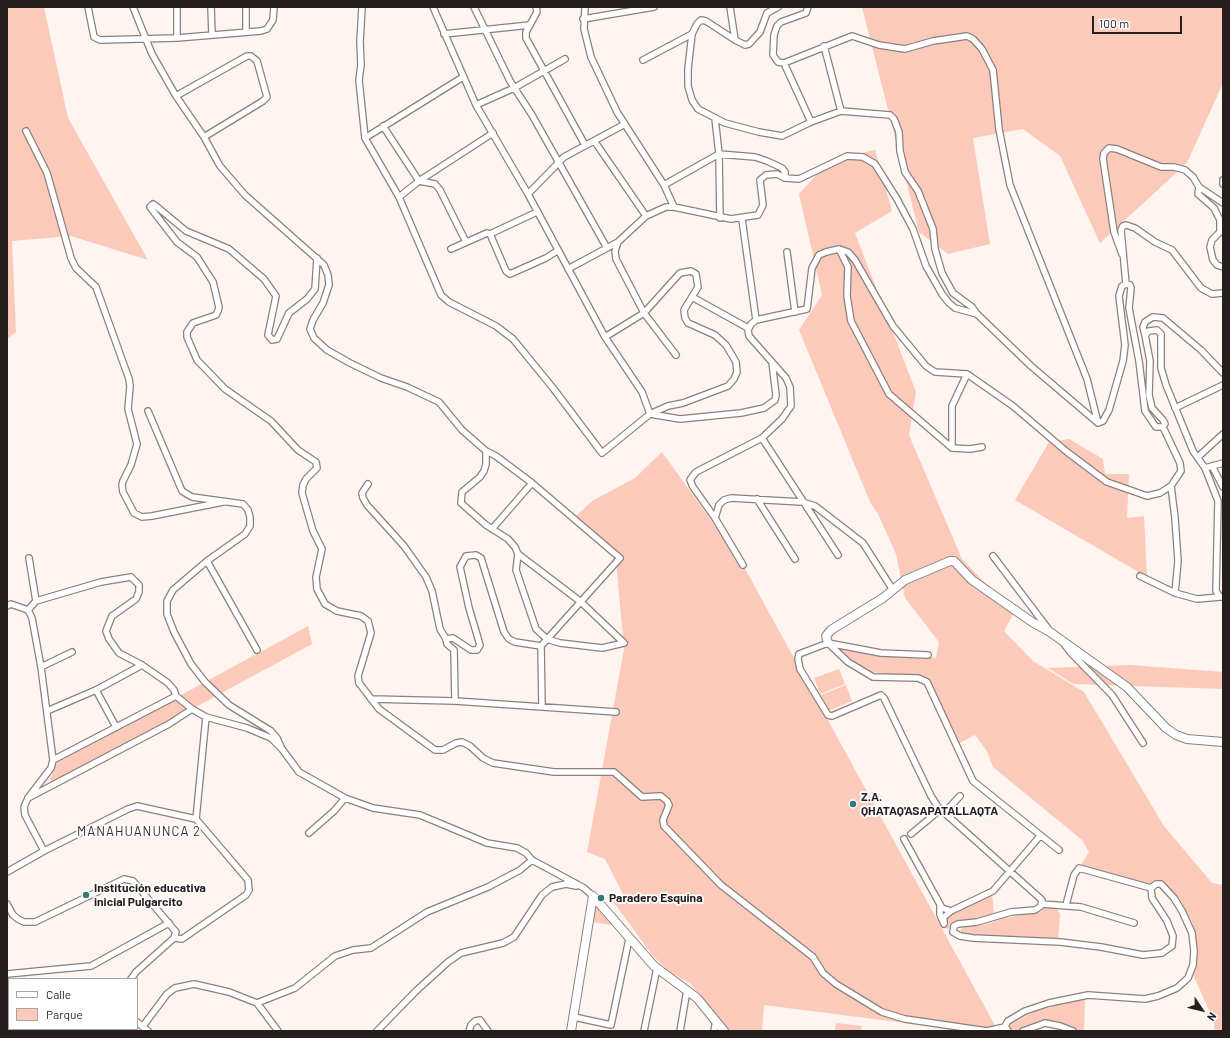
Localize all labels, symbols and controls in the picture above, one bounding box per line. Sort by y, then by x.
scale bar [1094,8,1184,34]
text: 100 m [1099,16,1129,30]
place label: Z.A. QHATAQ'ASAPATALLAQTA [861,790,998,818]
marker: Z.A. QHATAQ'ASAPATALLAQTA [848,799,858,809]
district label: MANAHUANUNCA 2 [77,824,201,840]
place label: Institución educativa inicial Pulgarcito [94,881,206,909]
marker: Institución educativa inicial Pulgarcito [81,890,91,900]
place label: Paradero Esquina [609,891,702,905]
marker: Paradero Esquina [596,893,606,903]
legend [8,978,138,1030]
text: Calle [46,987,71,1001]
north arrow [1182,990,1222,1030]
text: Parque [46,1007,83,1021]
text: N [1205,1010,1220,1024]

